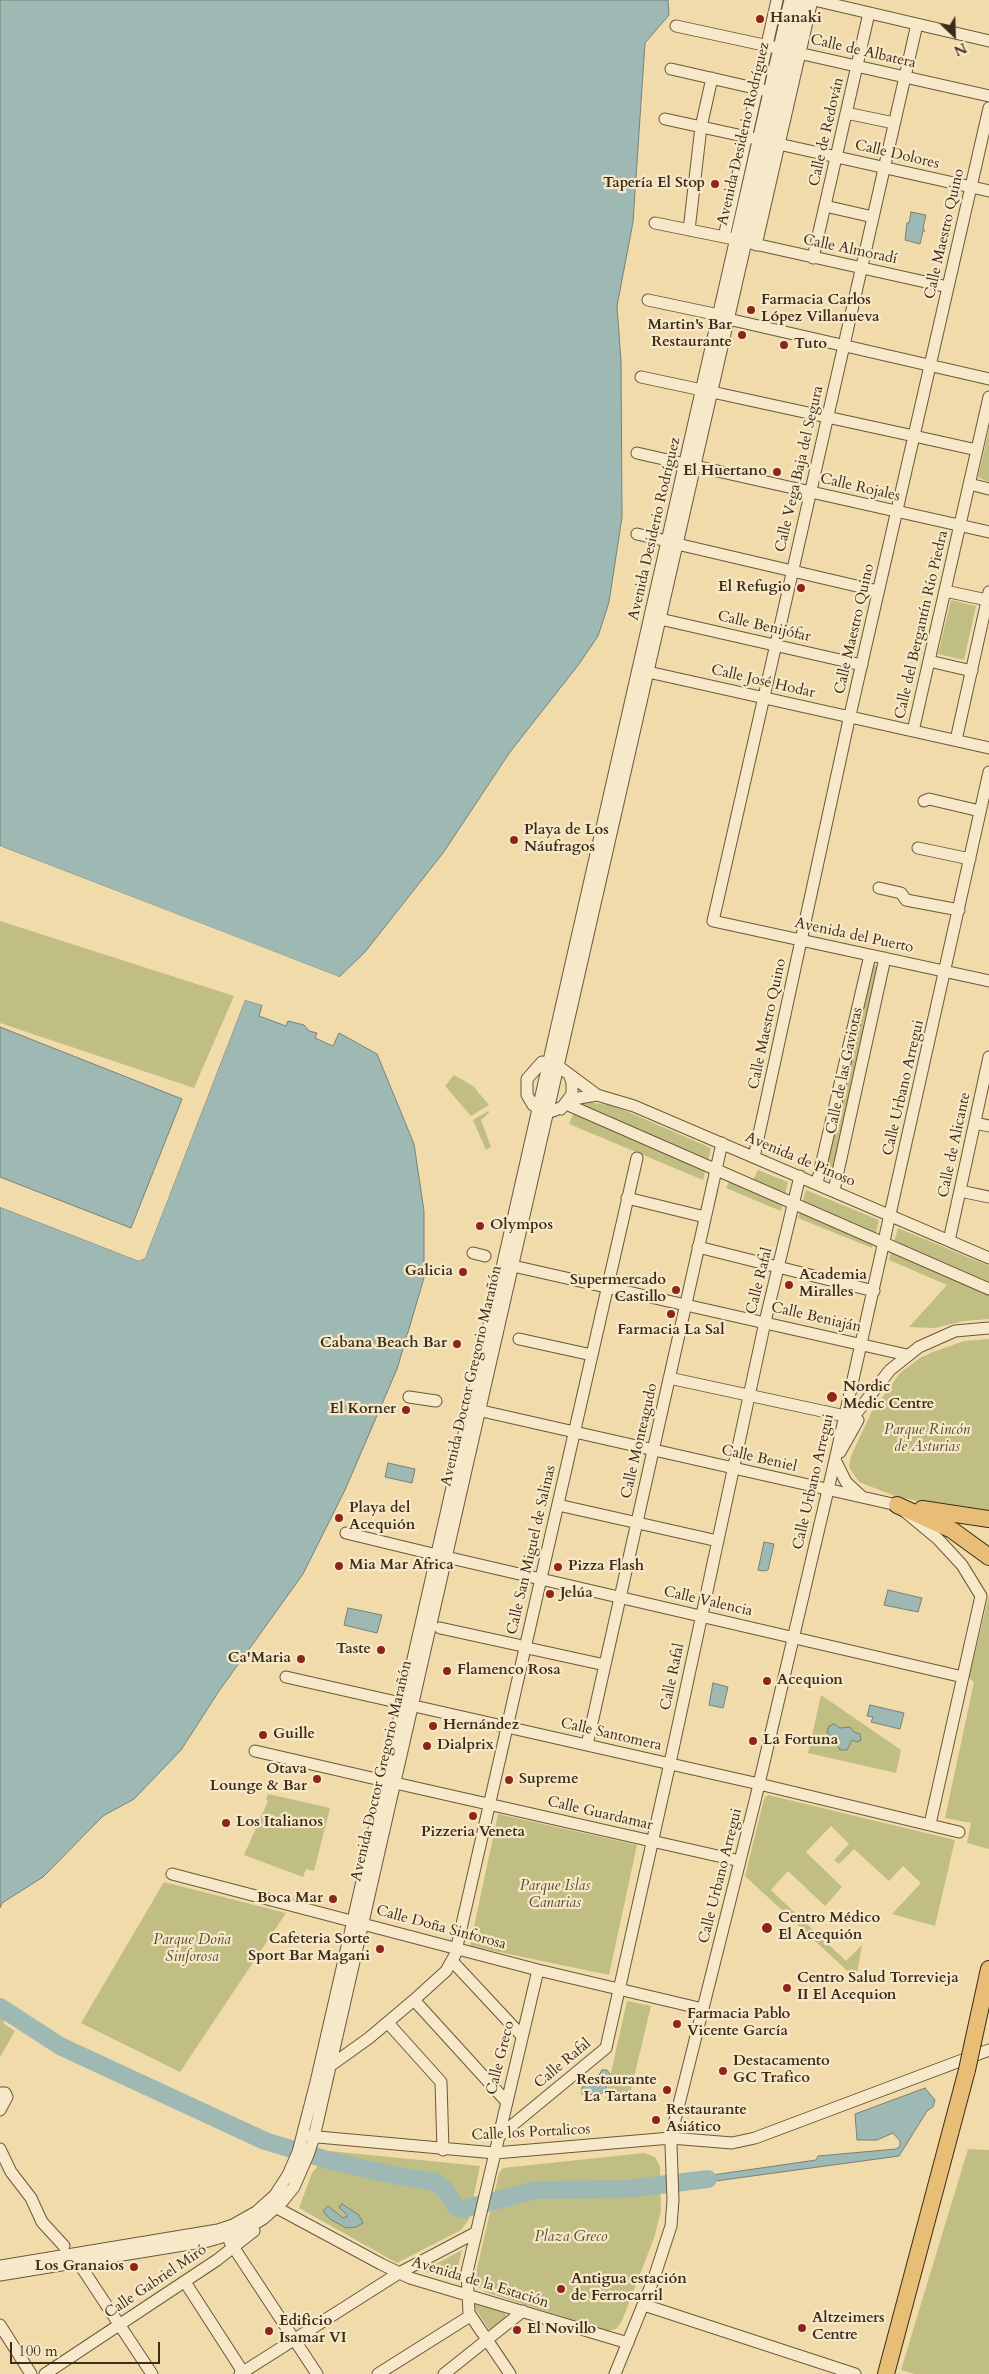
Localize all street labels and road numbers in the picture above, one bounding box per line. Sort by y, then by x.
street label: Calle de Albatera [808,31,918,73]
street label: Avenida Desiderio Rodríguez [714,41,774,227]
street label: Calle de Redován [806,76,848,188]
street label: Calle Dolores [853,137,941,173]
street label: Calle Maestro Quino [921,167,969,301]
street label: Calle Almoradí [801,231,899,269]
street label: Calle Vega Baja del Segura [772,384,828,554]
street label: Avenida Desiderio Rodríguez [625,436,685,622]
street label: Calle Rojales [818,470,902,506]
street label: Calle del Bergantín Río Piedra [892,529,952,721]
street label: Calle Maestro Quino [831,562,879,696]
street label: Calle Benijófar [716,608,812,646]
street label: Calle José Hodar [709,661,817,703]
street label: Avenida del Puerto [793,915,915,957]
street label: Calle Maestro Quino [745,957,791,1091]
street label: Calle de las Gaviotas [823,1006,867,1136]
street label: Calle Urbano Arregui [880,1018,928,1158]
street label: Calle de Alicante [935,1091,975,1199]
street label: Avenida de Pinoso [742,1129,858,1191]
street label: Calle Rafal [743,1246,777,1316]
street label: Avenida Doctor Gregorio Marañón [438,1264,506,1488]
street label: Calle Beniaján [769,1299,863,1337]
street label: Calle Monteagudo [618,1382,662,1500]
street label: Calle Urbano Arregui [790,1412,838,1552]
street label: Calle Beniel [720,1442,798,1476]
street label: Calle San Miguel de Salinas [504,1463,560,1637]
street label: Calle Valencia [662,1583,754,1621]
street label: Calle Rafal [657,1642,689,1712]
street label: Avenida Doctor Gregorio Marañón [348,1659,416,1883]
street label: Calle Santomera [559,1715,663,1755]
street label: Calle Guardamar [546,1793,654,1835]
street label: Calle Urbano Arregui [695,1807,747,1945]
street label: Calle Doña Sinforosa [374,1902,508,1954]
street label: Calle Greco [483,2019,519,2097]
street label: Calle Rafal [531,2035,595,2093]
street label: Calle los Portalicos [471,2121,591,2145]
street label: Calle Gabriel Miró [102,2241,210,2323]
street label: Avenida de la Estación [409,2254,551,2312]

